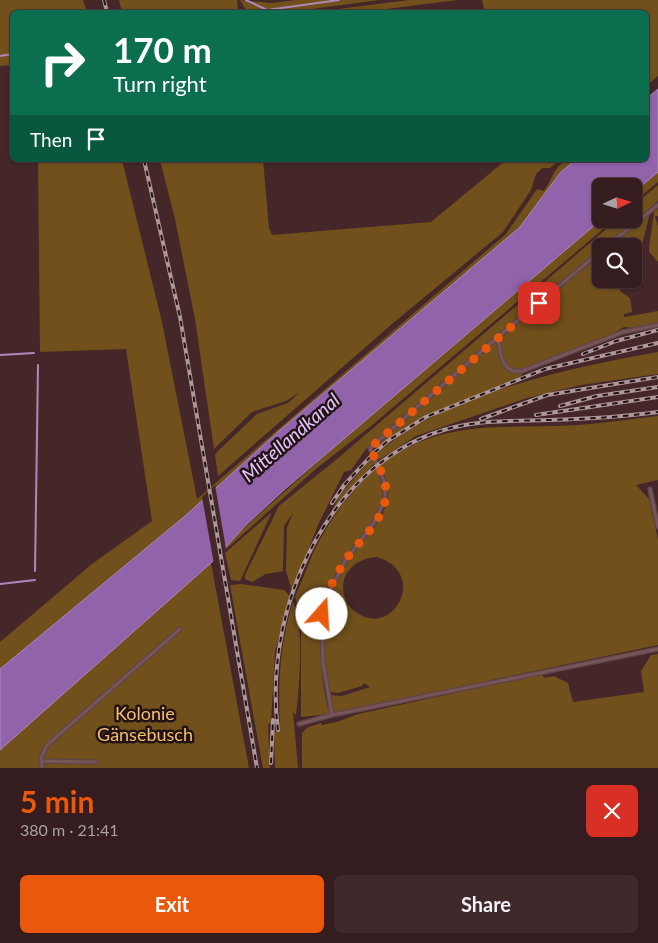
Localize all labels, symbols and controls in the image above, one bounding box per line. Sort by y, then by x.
text: 170 m [113,28,212,70]
icon: right [30,30,95,95]
text: Turn right [113,70,207,97]
icon: arrive [82,125,110,153]
text: Then [30,128,72,151]
north arrow [592,178,642,228]
map controls [592,178,642,288]
button: search [592,238,642,288]
pin [518,282,560,324]
icon: arrive [525,289,553,317]
water label: Mittellandkanal [236,388,344,486]
position arrow [295,587,347,639]
park label: Kolonie Gänsebusch [97,702,193,745]
text: 5 min [20,783,94,819]
button: close [586,785,638,837]
text: 380 m · 21:41 [20,820,119,839]
button: Exit [20,875,324,933]
button: Share [334,875,638,933]

